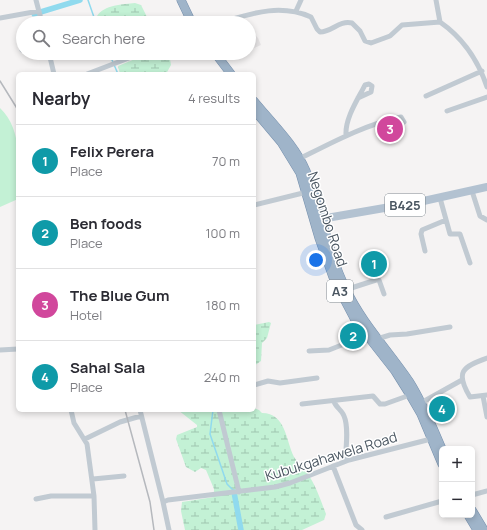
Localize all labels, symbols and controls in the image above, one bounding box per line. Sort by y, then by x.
search box [16,16,256,60]
icon: search [30,27,52,49]
text: Search here [62,28,145,49]
text: Nearby [32,87,90,110]
text: 4 results [188,89,240,107]
pin: 3 [377,114,403,144]
text: Felix Perera [70,141,154,162]
text: 1 [42,152,48,170]
text: 70 m [212,152,240,170]
text: Place [70,162,103,180]
street label: Negombo Road [304,169,352,269]
road number: B425 [385,194,425,216]
text: Ben foods [70,213,142,234]
text: 2 [41,224,49,242]
text: 100 m [205,224,240,242]
text: Place [70,234,103,252]
pin: 1 [361,249,387,279]
your location [306,250,326,270]
road number: A3 [327,280,353,302]
text: The Blue Gum [70,285,169,306]
text: 3 [41,296,49,314]
text: 180 m [206,296,240,314]
text: Hotel [70,306,102,324]
pin: 2 [340,321,366,351]
text: Sahal Sala [70,357,145,378]
text: 4 [41,368,49,386]
text: 240 m [204,368,240,386]
text: Place [70,378,103,396]
pin: 4 [429,394,455,424]
street label: Kubukgahawela Road [263,427,399,485]
map controls [439,446,475,518]
button: + [439,446,475,482]
button: − [439,482,475,518]

